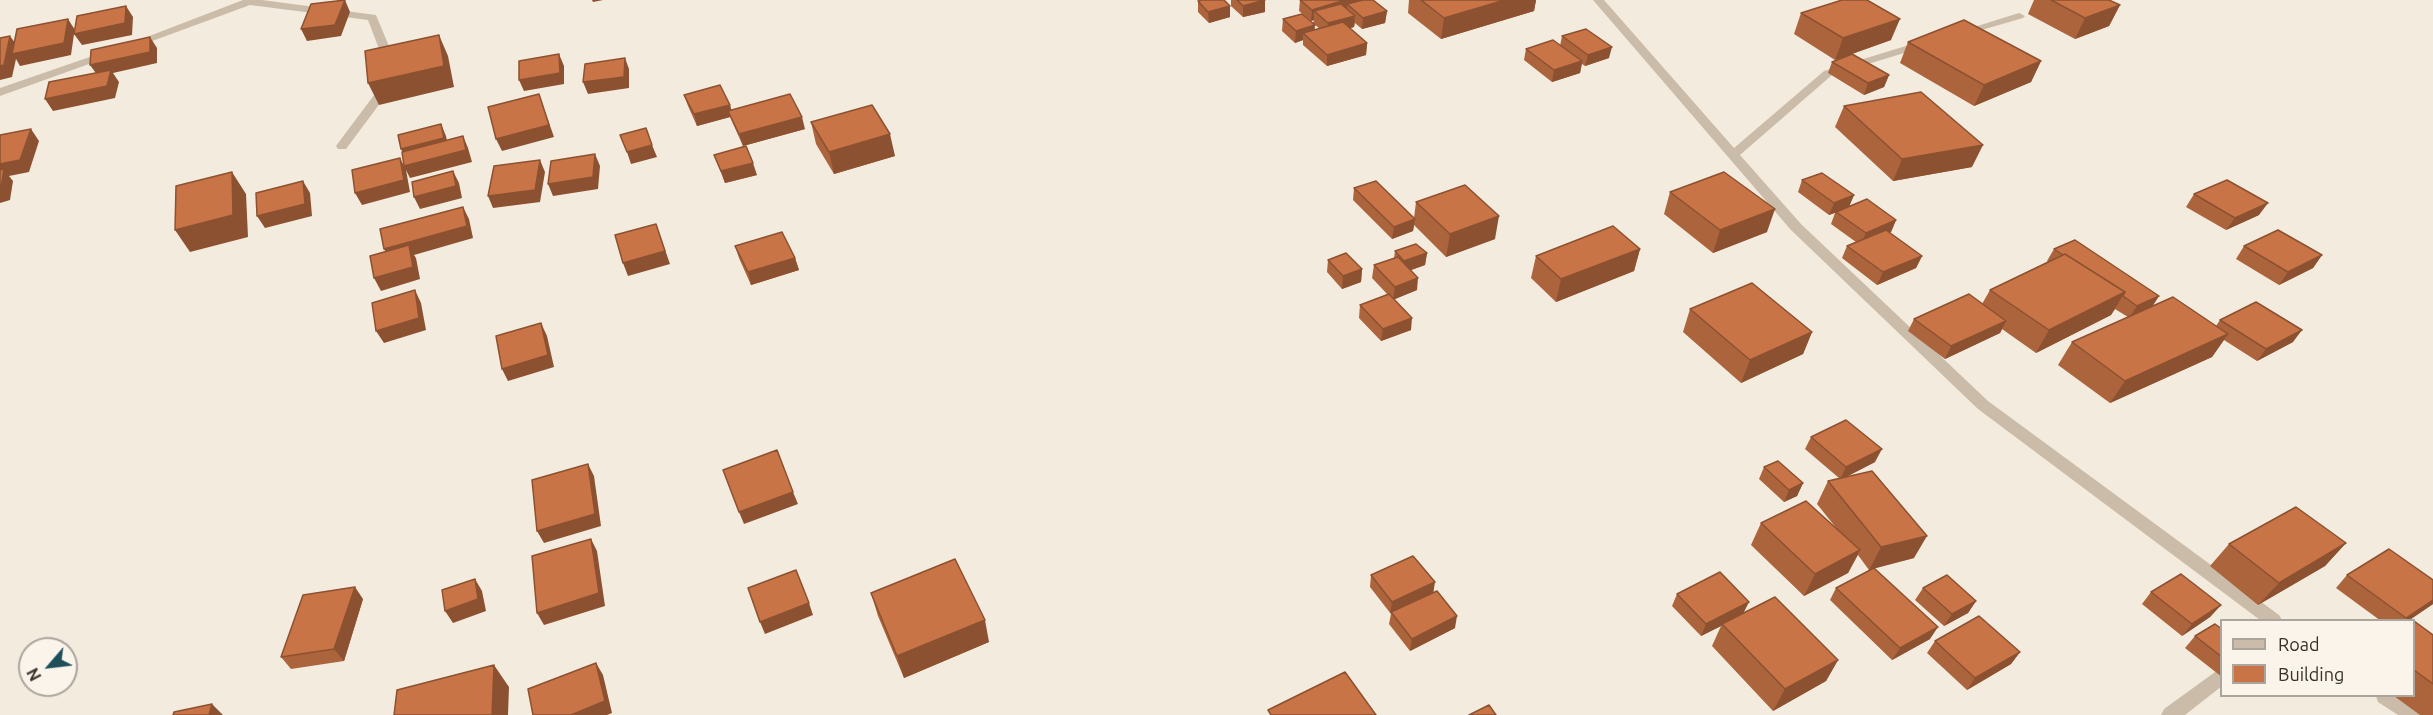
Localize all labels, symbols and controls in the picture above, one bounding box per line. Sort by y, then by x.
legend [2220,619,2415,697]
text: Road [2278,634,2320,654]
north arrow [18,637,78,697]
text: Building [2278,664,2344,684]
text: N [23,665,45,684]

